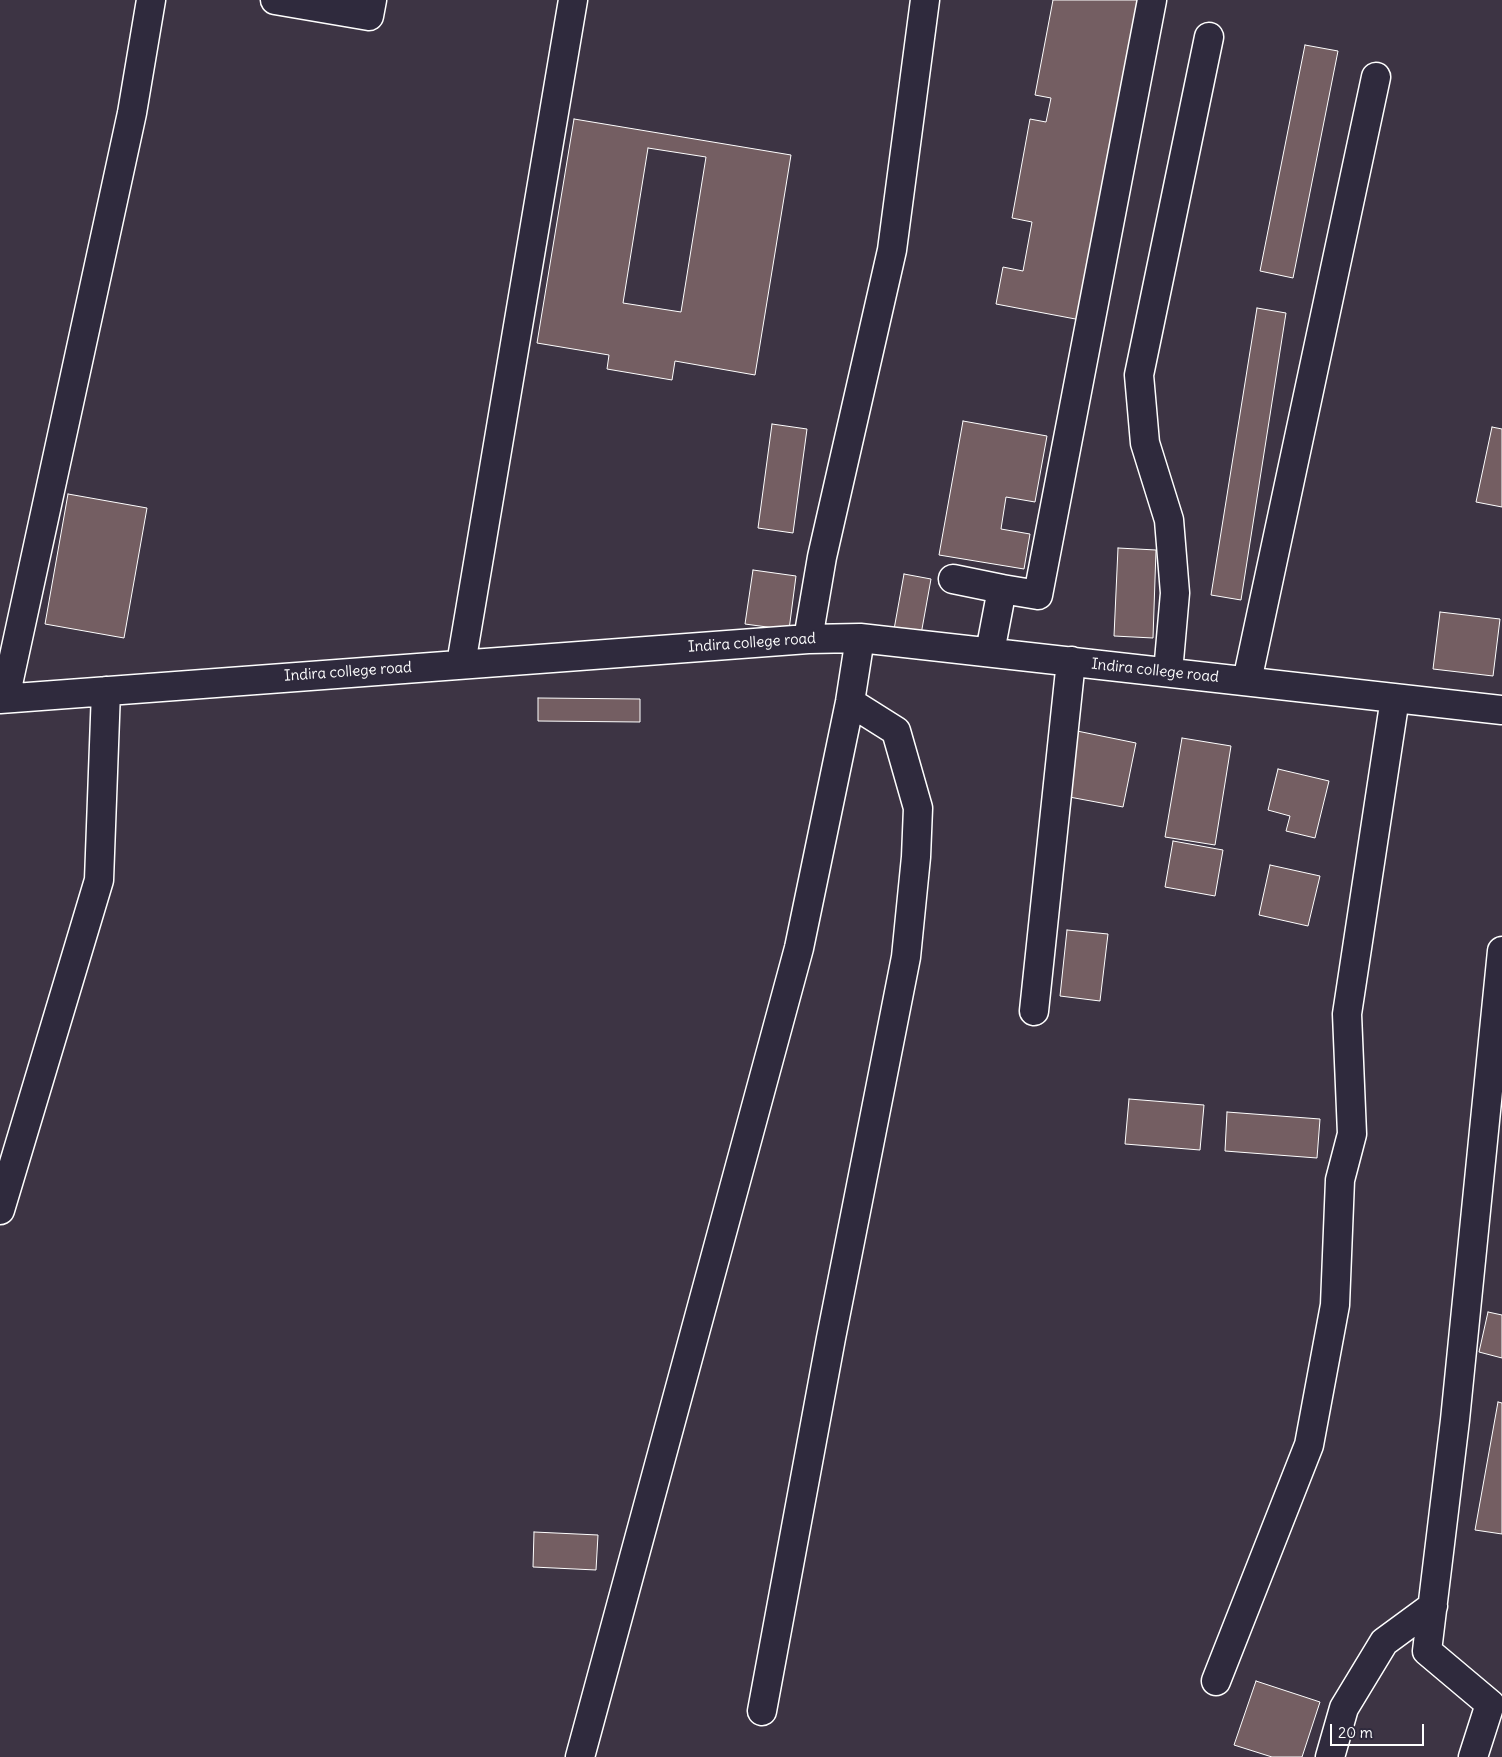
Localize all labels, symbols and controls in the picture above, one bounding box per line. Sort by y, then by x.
street label: Indira college road [688,630,816,656]
street label: Indira college road [1090,655,1220,687]
street label: Indira college road [284,659,412,685]
scale bar [1332,1714,1426,1746]
text: 20 m [1338,1723,1373,1742]

